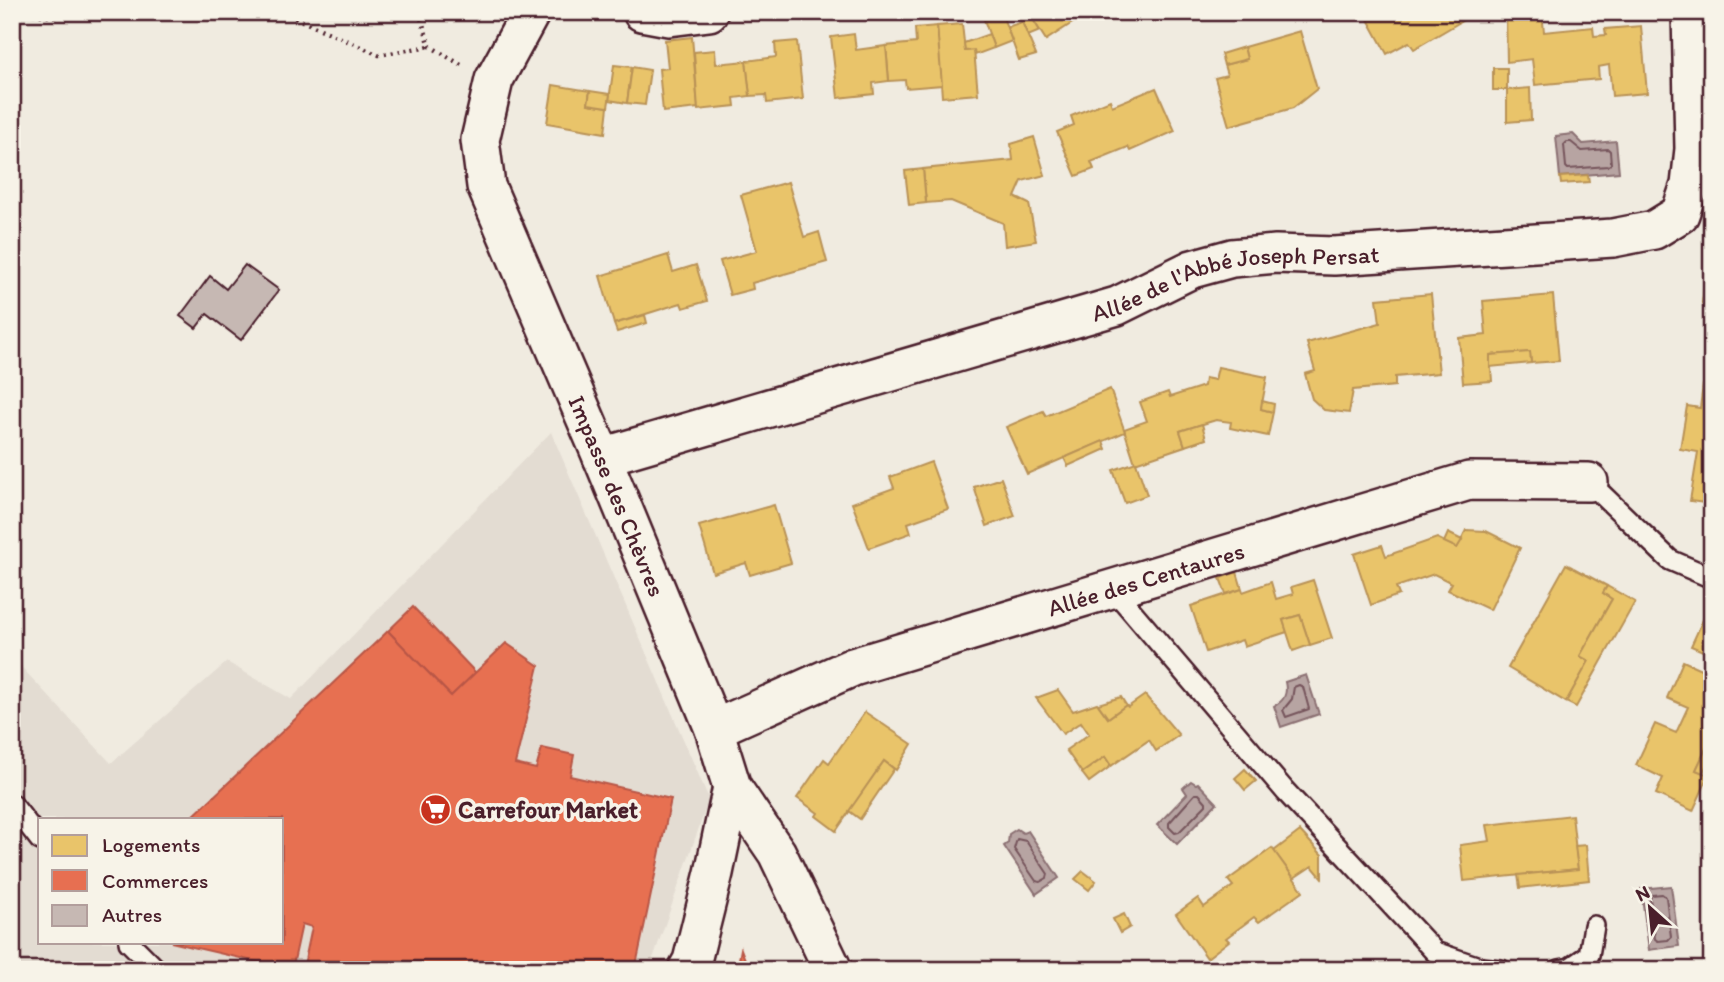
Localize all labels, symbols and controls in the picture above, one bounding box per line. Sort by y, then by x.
street label: Allée de l'Abbé Joseph Persat [1088,239,1380,327]
street label: Impasse des Chèvres [563,391,672,601]
street label: Allée des Centaures [1044,535,1248,622]
supermarket icon: Carrefour Market [418,792,452,826]
place label: Carrefour Market [458,795,638,824]
legend [38,818,284,944]
text: Logements [102,832,200,857]
text: Commerces [102,868,208,893]
north arrow [1616,874,1686,944]
text: N [1632,880,1653,906]
text: Autres [102,902,162,927]

